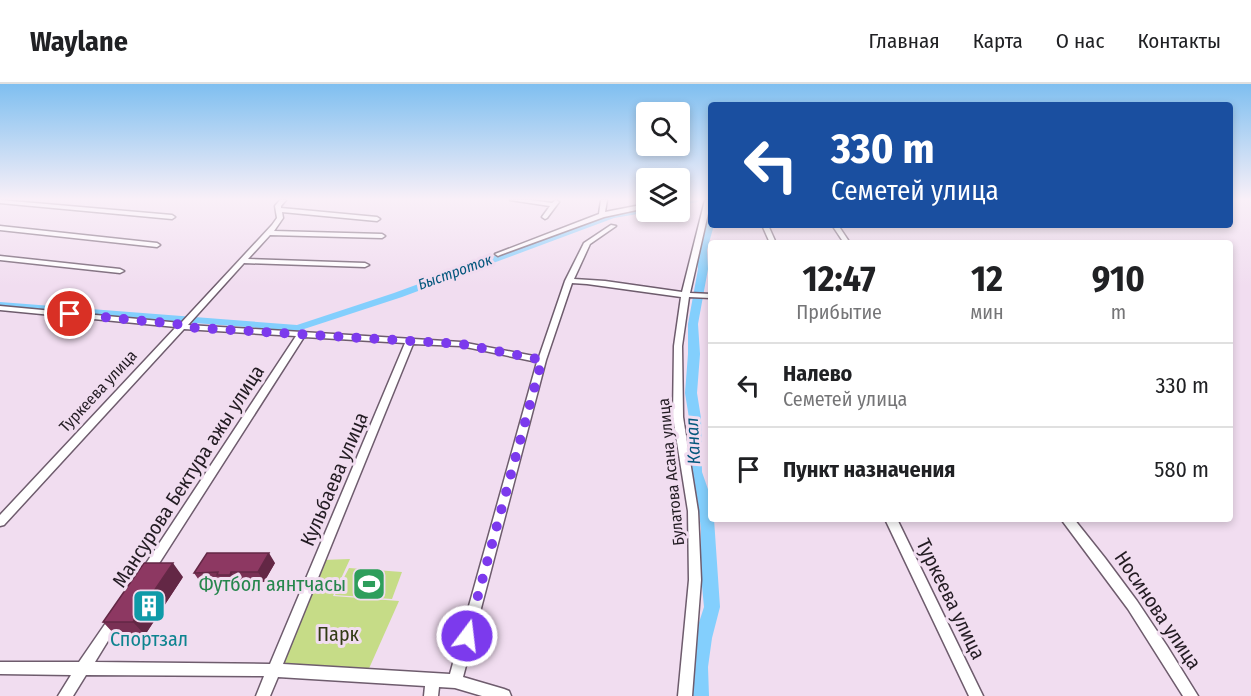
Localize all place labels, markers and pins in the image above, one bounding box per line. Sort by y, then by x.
pin [44,288,95,339]
sports icon: Футбол аянтчасы [351,566,387,602]
place label: Футбол аянтчасы [199,572,346,596]
building icon: Спортзал [131,588,167,624]
place label: Спортзал [110,627,188,651]

